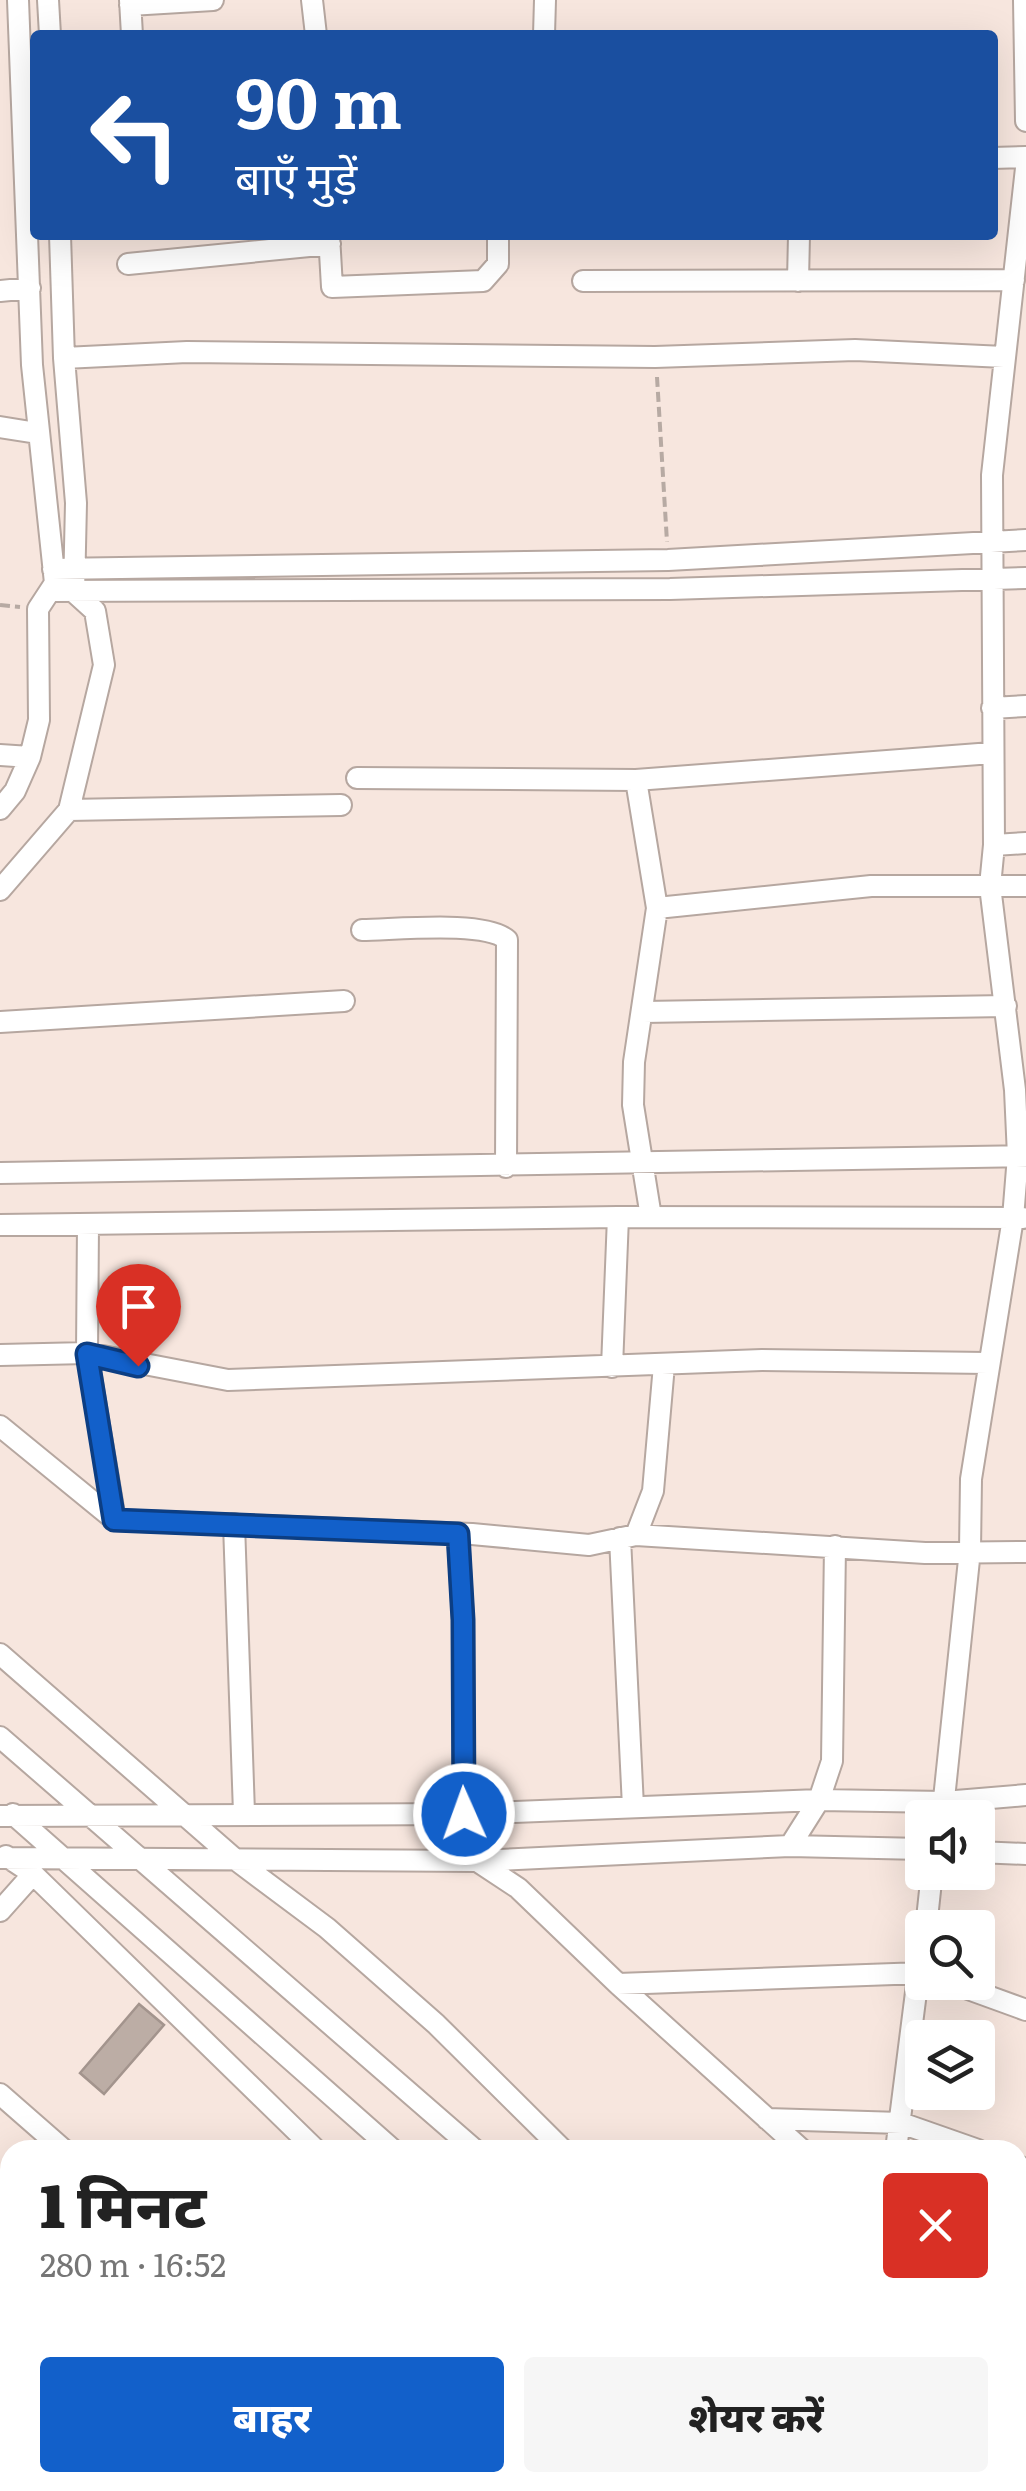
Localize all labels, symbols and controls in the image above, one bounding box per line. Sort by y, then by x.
text: 90 m [235,47,402,151]
icon: left [70,70,200,200]
text: बाएँ मुड़ें [235,142,357,209]
pin [96,1264,181,1367]
icon: arrive [111,1279,166,1334]
position arrow [412,1762,516,1866]
map controls [905,1800,995,2110]
button: sound [905,1800,995,1890]
button: search [905,1910,995,2000]
button: layers [905,2020,995,2110]
text: 1 मिनट [40,2157,206,2246]
button: close [883,2173,988,2278]
text: 280 m · 16:52 [40,2239,226,2287]
button: बाहर [40,2357,504,2472]
button: शेयर करें [524,2357,988,2472]

